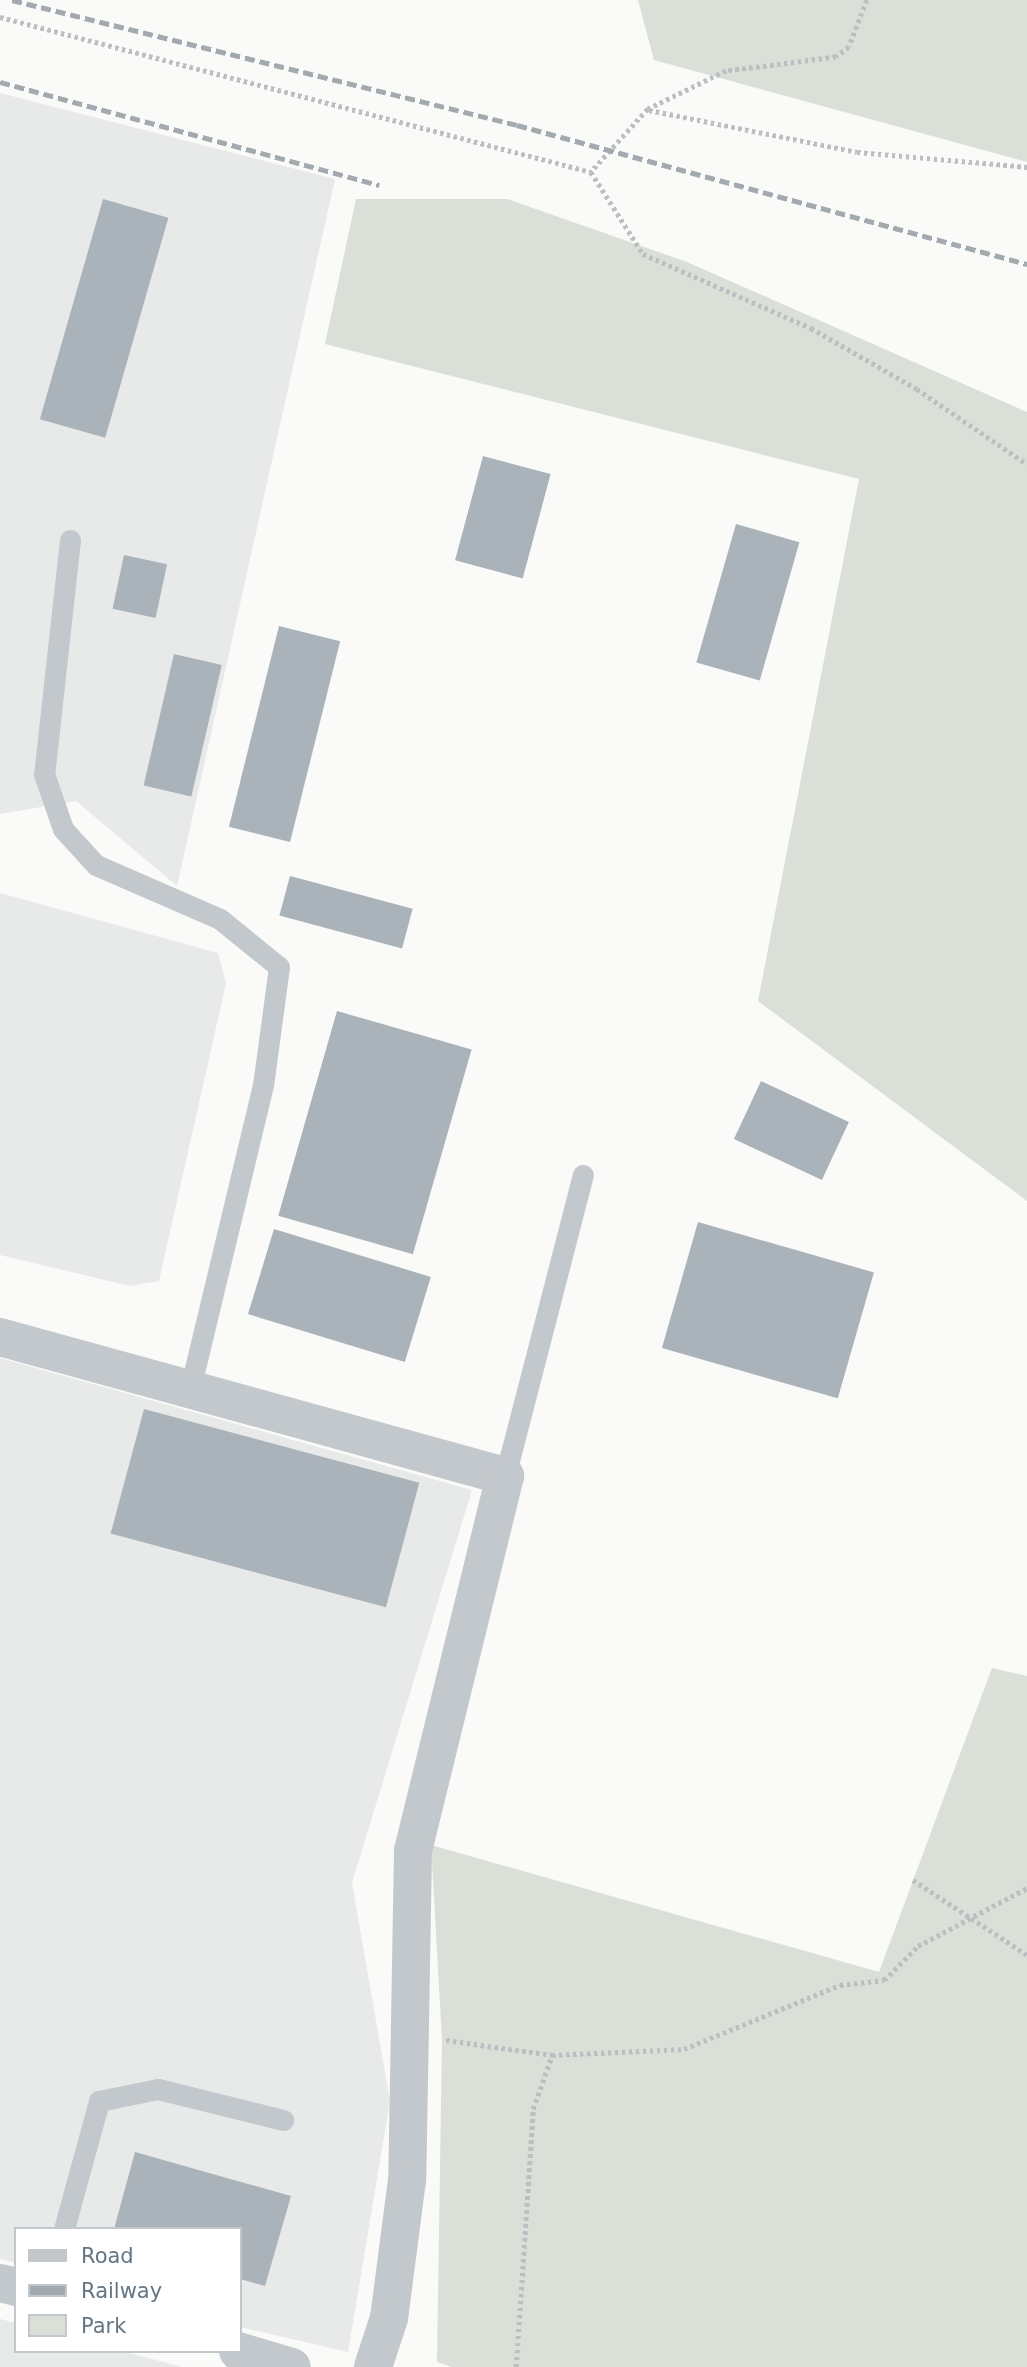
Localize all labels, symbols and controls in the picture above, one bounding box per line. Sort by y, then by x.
legend [14,2227,242,2353]
text: Road [81,2244,134,2268]
text: Railway [81,2279,162,2303]
text: Park [81,2314,126,2338]

